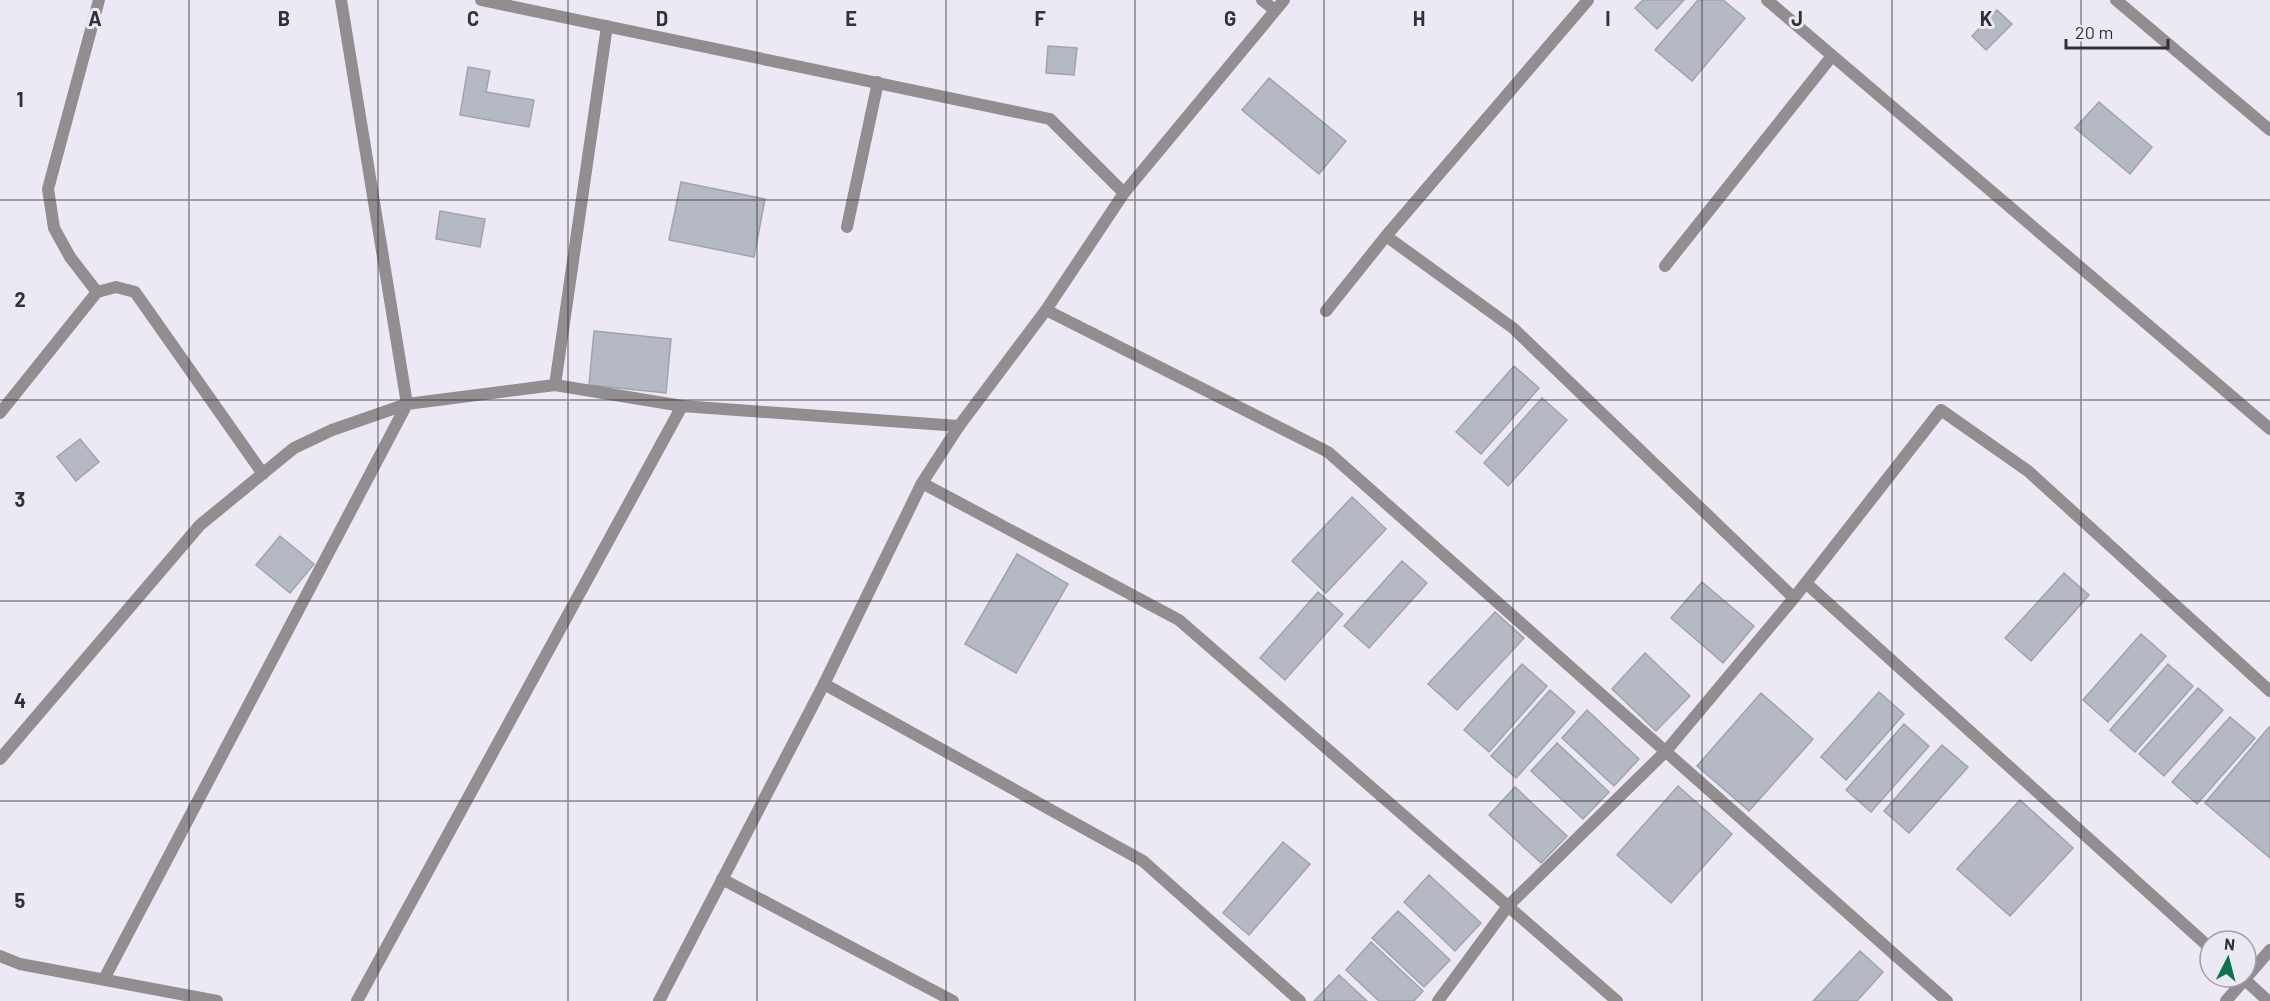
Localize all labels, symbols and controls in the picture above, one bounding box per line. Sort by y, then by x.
text: A [88,6,102,30]
text: B [278,6,290,30]
text: C [467,6,479,30]
text: D [656,6,668,30]
text: E [845,6,857,30]
text: F [1034,6,1046,30]
text: G [1224,6,1236,30]
text: H [1413,6,1425,30]
text: I [1605,6,1611,30]
text: J [1791,6,1803,30]
text: K [1980,6,1993,30]
scale bar [2066,12,2168,50]
text: 20 m [2075,21,2113,43]
text: 1 [16,87,24,111]
text: 2 [14,287,26,311]
text: 3 [15,487,25,511]
text: 4 [14,688,26,712]
text: 5 [15,888,26,912]
north arrow [2198,929,2258,989]
text: N [2223,934,2236,954]

